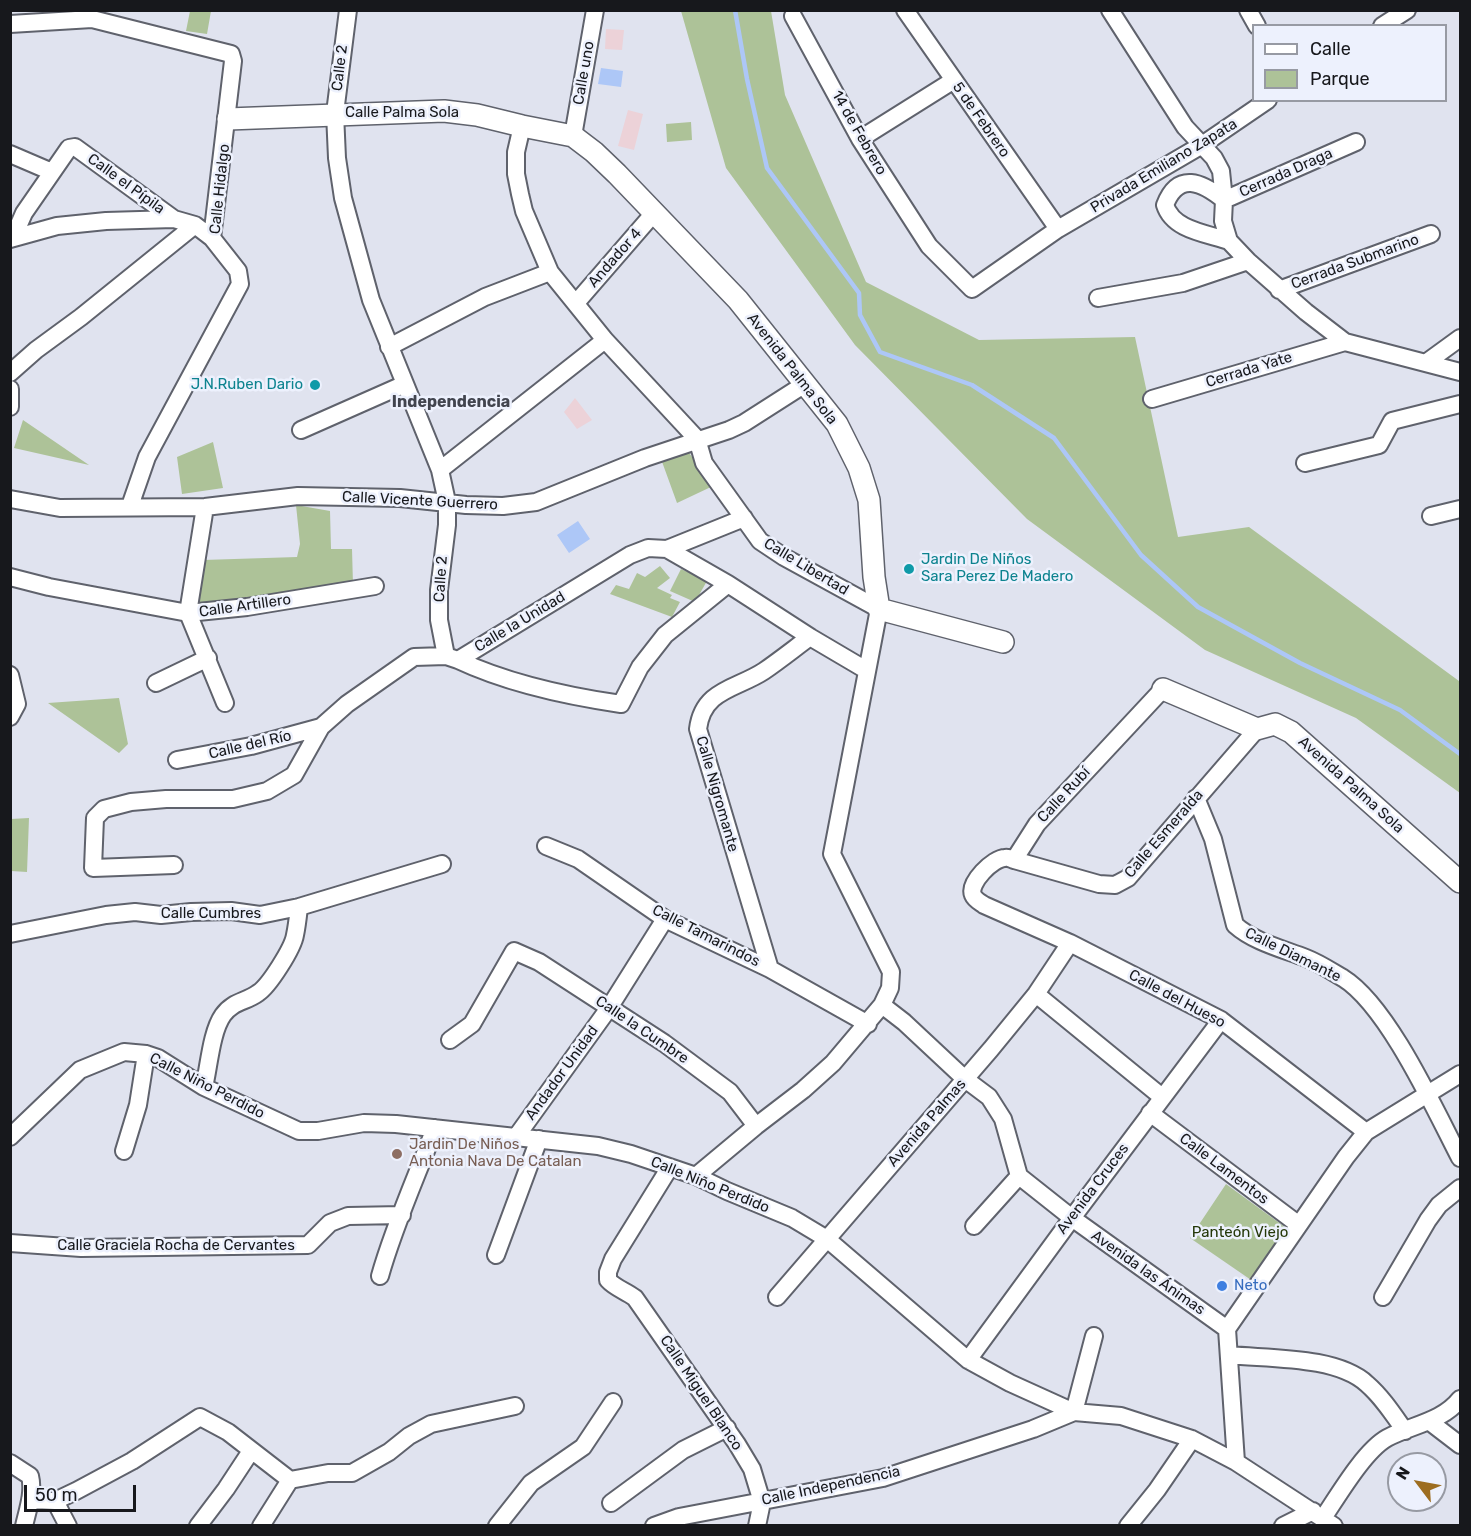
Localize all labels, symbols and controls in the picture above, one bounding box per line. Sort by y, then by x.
legend [1252,24,1447,102]
text: Calle [1310,38,1351,60]
street label: Calle uno [570,40,598,106]
street label: Calle 2 [328,44,352,92]
text: Parque [1310,68,1370,90]
street label: 5 de Febrero [948,79,1014,161]
street label: 14 de Febrero [828,88,890,178]
street label: Calle Palma Sola [345,104,459,122]
street label: Privada Emiliano Zapata [1087,115,1241,217]
street label: Calle Hidalgo [206,143,234,235]
street label: Cerrada Draga [1237,144,1335,202]
street label: Calle el Pípila [84,150,168,218]
street label: Andador 4 [584,225,646,291]
street label: Cerrada Submarino [1289,230,1421,294]
street label: Avenida Palma Sola [743,310,841,428]
street label: Cerrada Yate [1204,348,1294,392]
place label: J.N.Ruben Dario [191,376,303,394]
marker: J.N.Ruben Dario [308,378,322,392]
district label: Independencia [392,392,510,412]
street label: Calle Vicente Guerrero [342,488,498,514]
street label: Calle Libertad [760,535,852,599]
place label: Jardin De Niños Sara Perez De Madero [921,551,1073,586]
street label: Calle 2 [430,555,452,603]
marker: Jardin De Niños Sara Perez De Madero [902,562,916,576]
street label: Calle la Unidad [471,588,569,656]
street label: Calle Artillero [198,591,292,621]
street label: Calle del Río [207,727,293,763]
street label: Avenida Palma Sola [1294,733,1408,837]
street label: Calle Nigromante [692,734,742,854]
street label: Calle Rubí [1034,764,1094,826]
street label: Calle Esmeralda [1121,786,1207,882]
street label: Calle Tamarindos [649,901,763,971]
street label: Calle Cumbres [161,905,261,923]
street label: Calle Diamante [1242,924,1344,986]
street label: Calle del Hueso [1126,966,1228,1032]
street label: Calle la Cumbre [592,992,692,1068]
street label: Andador Unidad [522,1022,602,1124]
street label: Calle Niño Perdido [147,1049,267,1123]
street label: Avenida Palmas [884,1075,970,1171]
street label: Calle Lamentos [1176,1130,1272,1208]
place label: Jardin De Niños Antonia Nava De Catalan [409,1136,581,1171]
street label: Avenida Cruces [1053,1140,1133,1238]
marker: Jardin De Niños Antonia Nava De Catalan [390,1147,404,1161]
street label: Calle Niño Perdido [648,1153,772,1217]
park label: Panteón Viejo [1192,1224,1288,1242]
street label: Avenida las Ánimas [1088,1227,1208,1319]
street label: Calle Graciela Rocha de Cervantes [57,1237,295,1255]
place label: Neto [1234,1277,1267,1295]
marker: Neto [1215,1279,1229,1293]
street label: Calle Miguel Blanco [656,1332,746,1454]
north arrow [1387,1452,1447,1512]
street label: Calle Independencia [760,1463,902,1509]
text: N [1392,1463,1414,1483]
scale bar [27,1473,140,1511]
text: 50 m [35,1484,78,1506]

